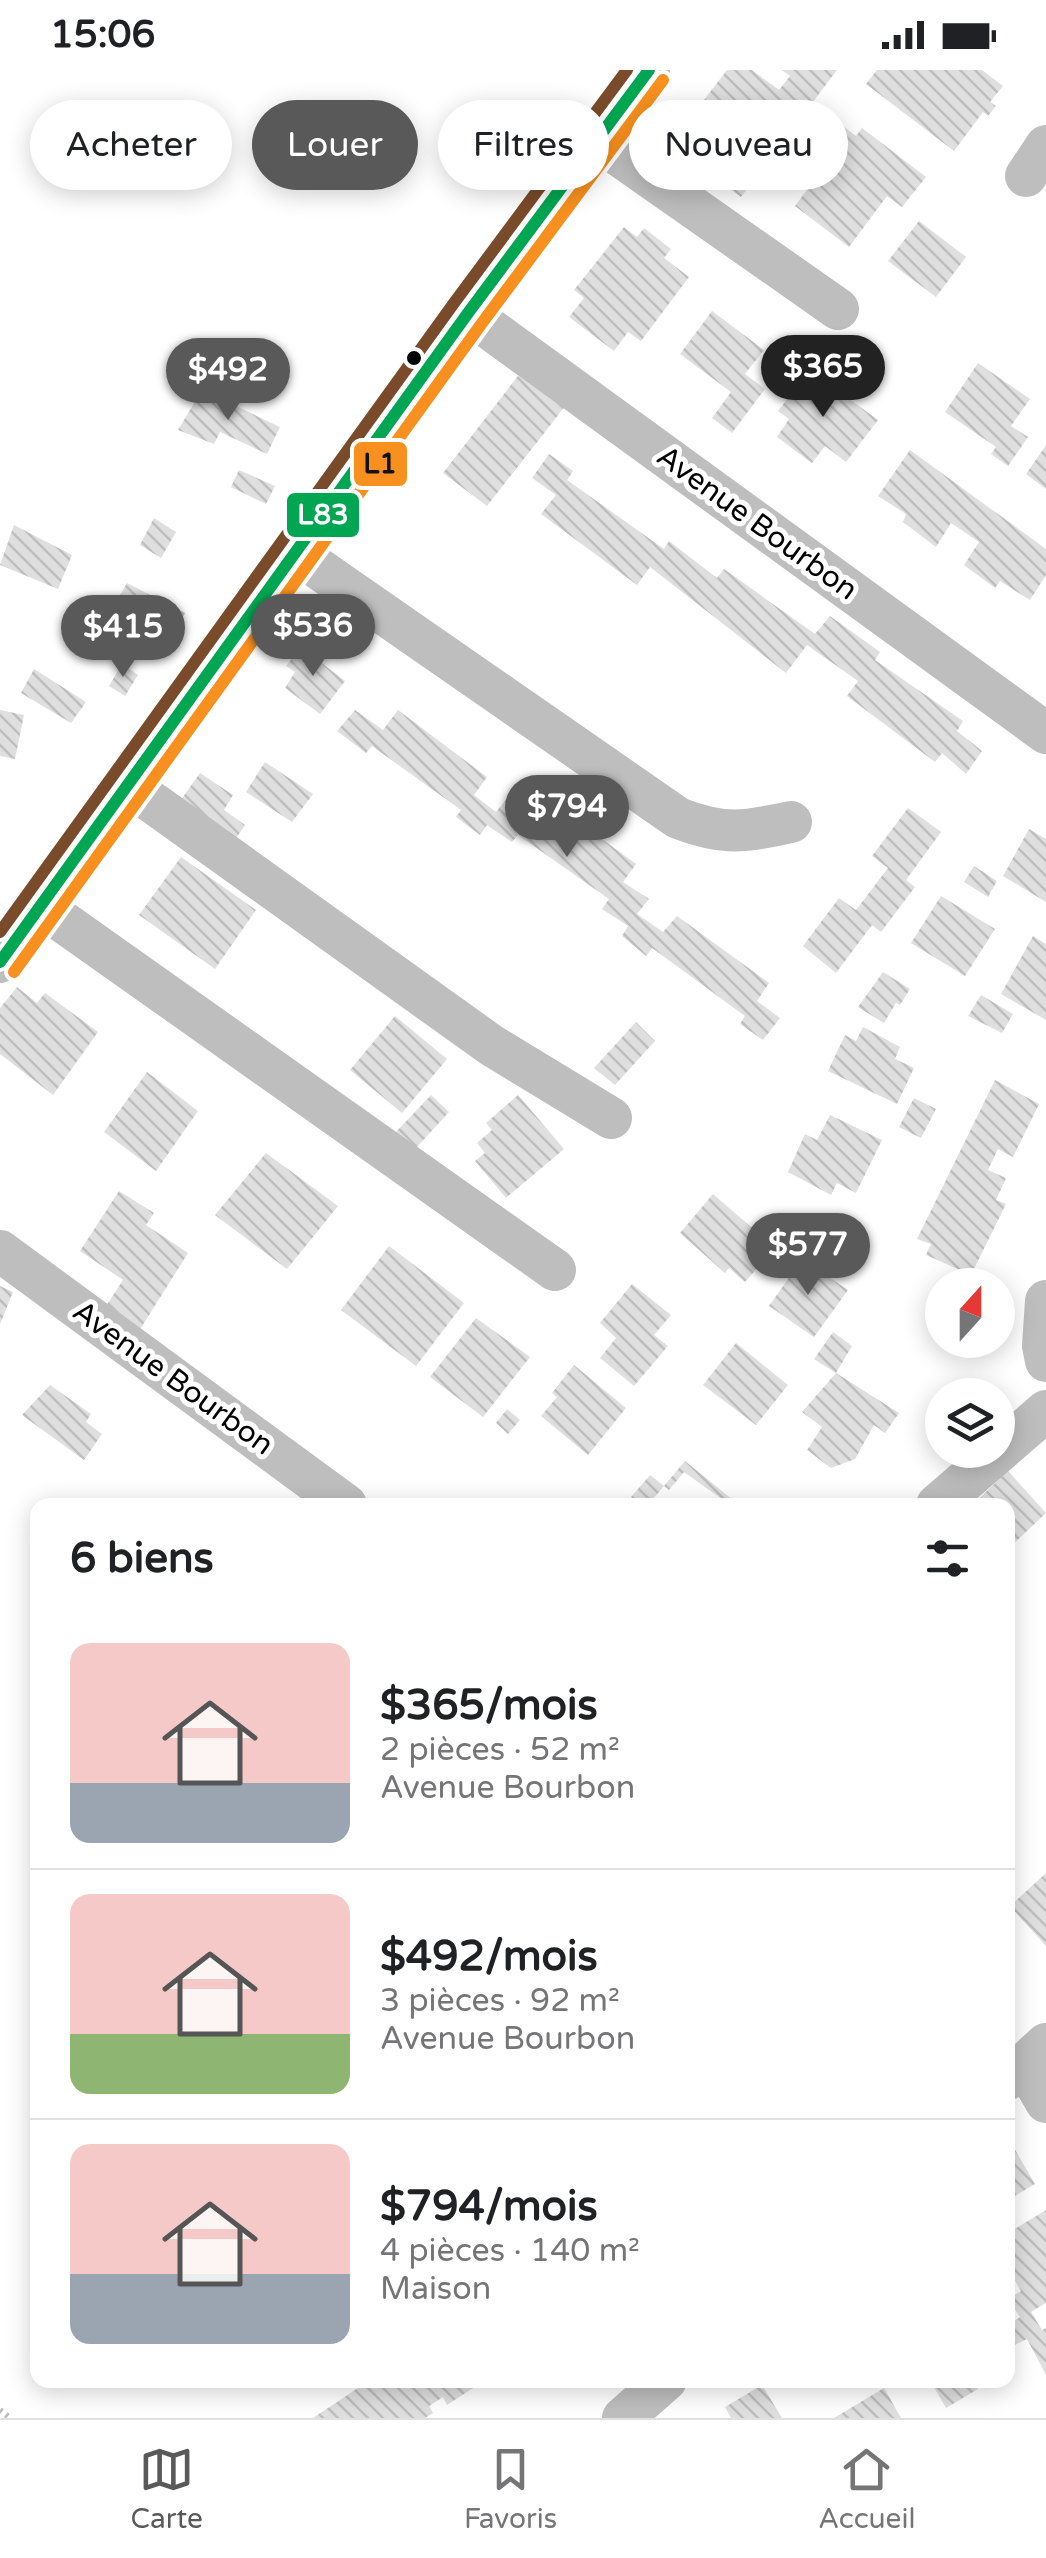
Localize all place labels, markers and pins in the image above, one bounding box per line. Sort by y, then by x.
pin: $365 [764,335,882,420]
pin: $492 [169,338,287,423]
unlabelled marker [404,348,424,368]
pin: $536 [254,594,372,679]
pin: $415 [64,595,182,680]
pin: $794 [508,775,626,860]
pin: $577 [749,1213,867,1298]

